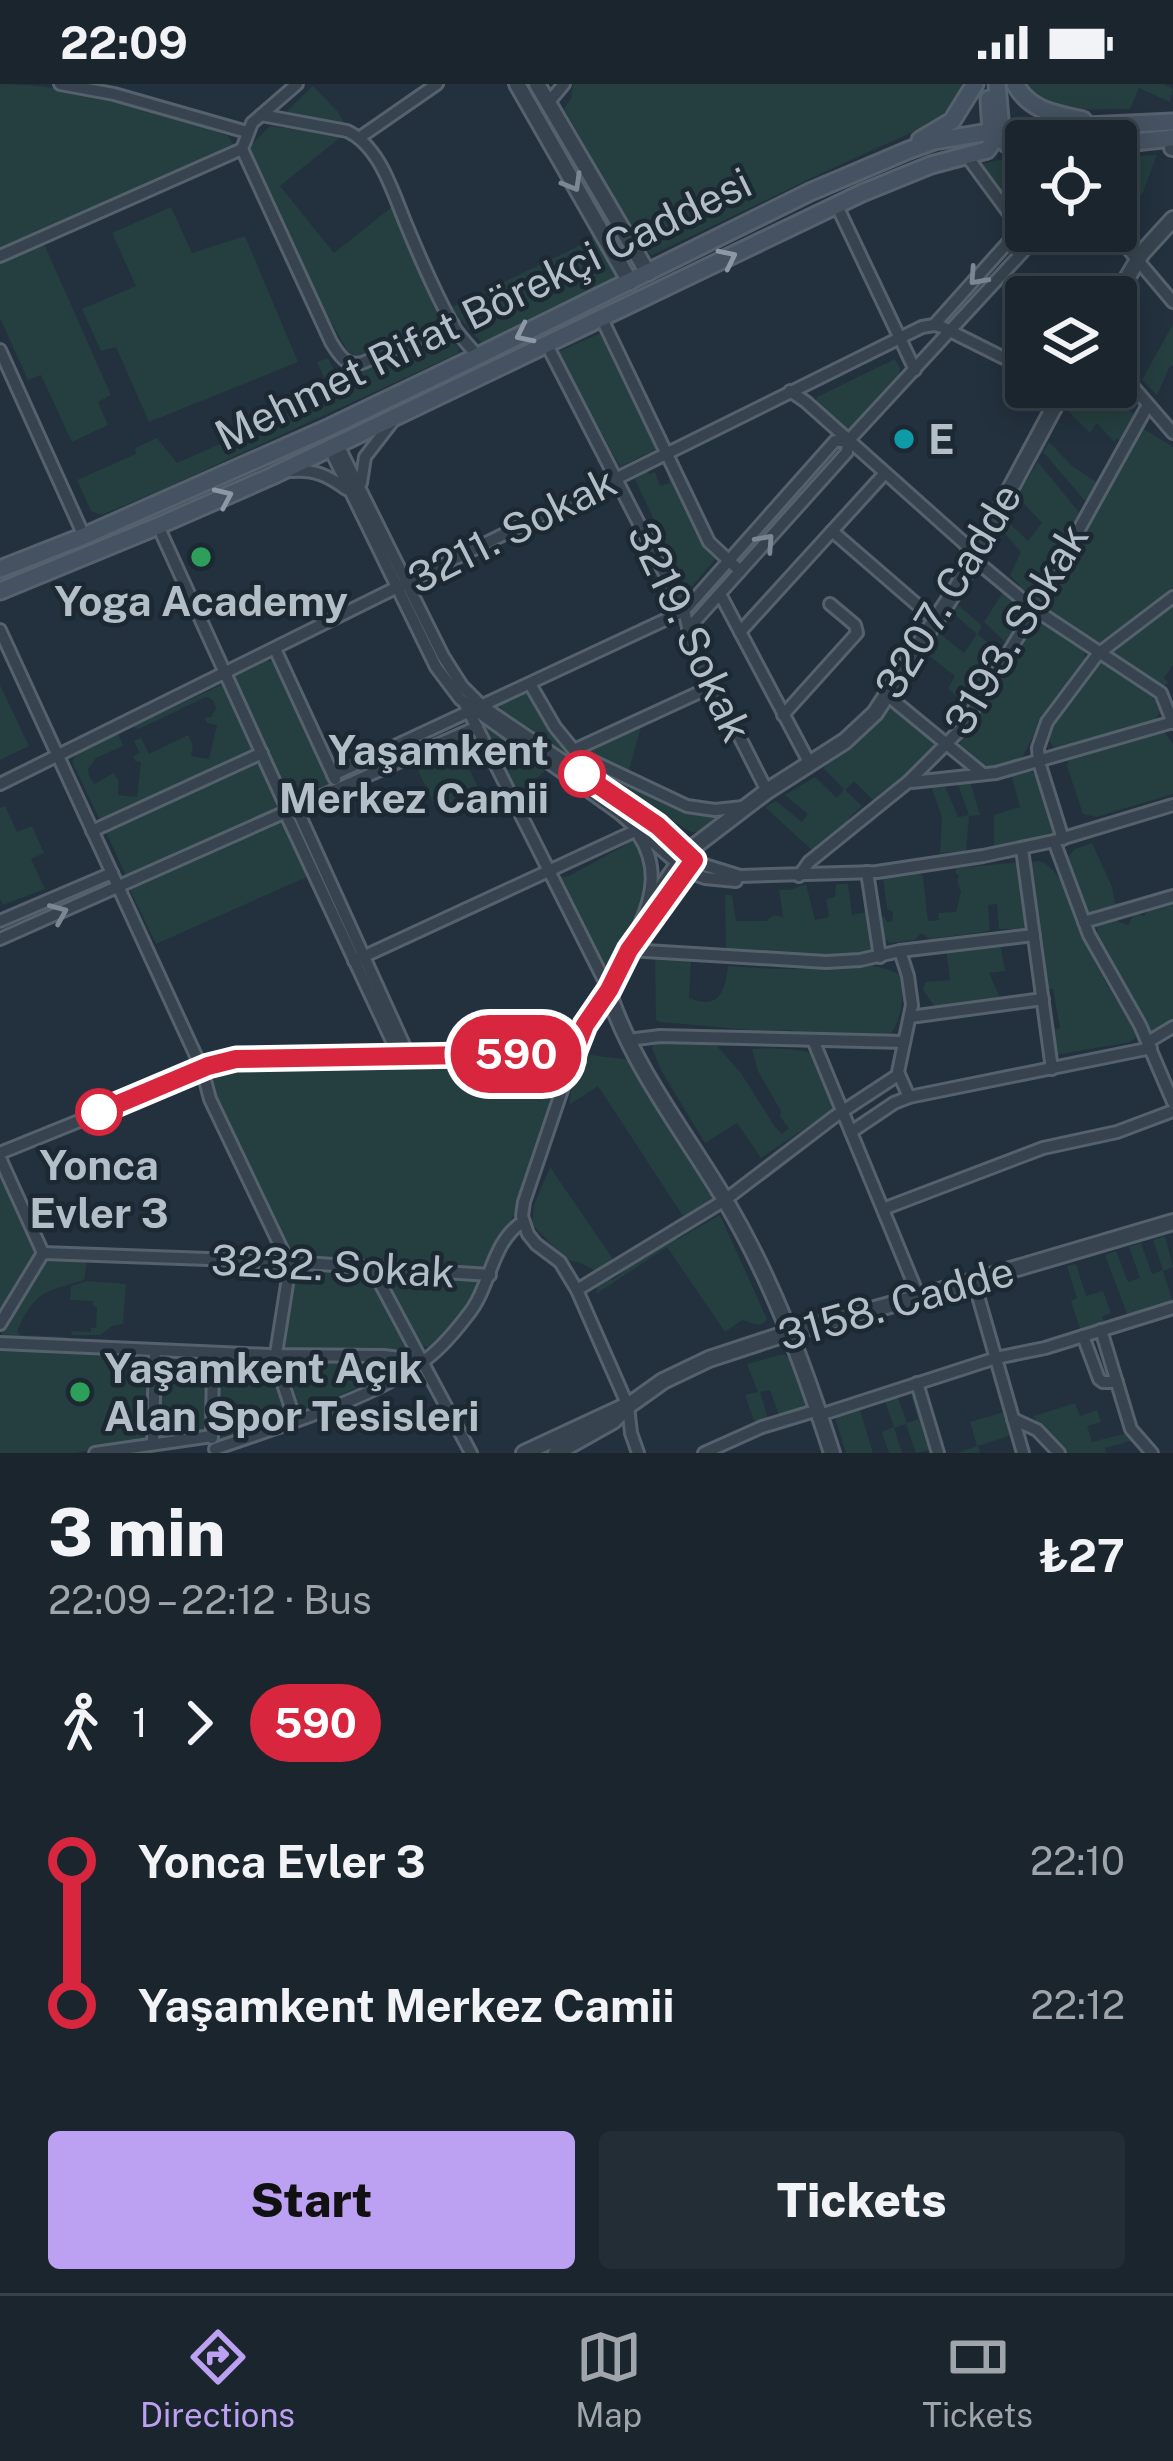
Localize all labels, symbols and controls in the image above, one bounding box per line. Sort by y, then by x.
text: 22:09 [60,16,188,69]
map controls [1005,120,1137,408]
button: locate [1005,120,1137,252]
street label: Mehmet Rifat Börekçi Caddesi [207,157,759,460]
one-way arrow [559,170,582,192]
one-way arrow [716,249,737,272]
one-way arrow [970,263,991,285]
button: layers [1005,276,1137,408]
one-way arrow [515,319,537,342]
place label: E [928,414,955,463]
marker: E [891,426,917,452]
street label: 3211. Sokak [400,456,624,603]
street label: 3207. Cadde [864,475,1031,707]
one-way arrow [212,488,233,512]
street label: 3219. Sokak [618,515,763,749]
street label: 3193. Sokak [934,515,1098,743]
one-way arrow [752,534,774,556]
marker: Yoga Academy [188,544,214,570]
place label: Yoga Academy [54,576,348,625]
place label: Yaşamkent Merkez Camii [279,725,549,822]
marker: Yaşamkent Merkez Camii [560,752,604,796]
one-way arrow [47,904,69,928]
line badge: 590 [447,1015,585,1093]
text: 590 [475,1029,557,1078]
marker: Yonca Evler 3 [77,1090,121,1134]
place label: Yonca Evler 3 [29,1140,169,1237]
street label: 3232. Sokak [210,1235,456,1296]
street label: 3158. Cadde [772,1246,1019,1360]
place label: Yaşamkent Açık Alan Spor Tesisleri [104,1343,479,1440]
marker: Yaşamkent Açık Alan Spor Tesisleri [67,1379,93,1405]
text: 3 min [48,1493,225,1571]
text: ₺27 [1039,1529,1125,1582]
text: 22:09 – 22:12 · Bus [48,1577,372,1623]
icon: walk [48,1690,114,1756]
icon: forward [166,1690,232,1756]
text: 590 [274,1698,357,1747]
text: 1 [132,1700,148,1746]
text: Yonca Evler 3 [138,1835,426,1888]
text: 22:10 [1030,1838,1125,1884]
text: Yaşamkent Merkez Camii [138,1979,674,2032]
text: 22:12 [1031,1982,1125,2028]
button: Start [48,2131,575,2269]
button: Tickets [599,2131,1125,2269]
tab: Directions [140,2324,295,2434]
tab: Map [575,2324,642,2434]
tab: Tickets [922,2324,1033,2434]

